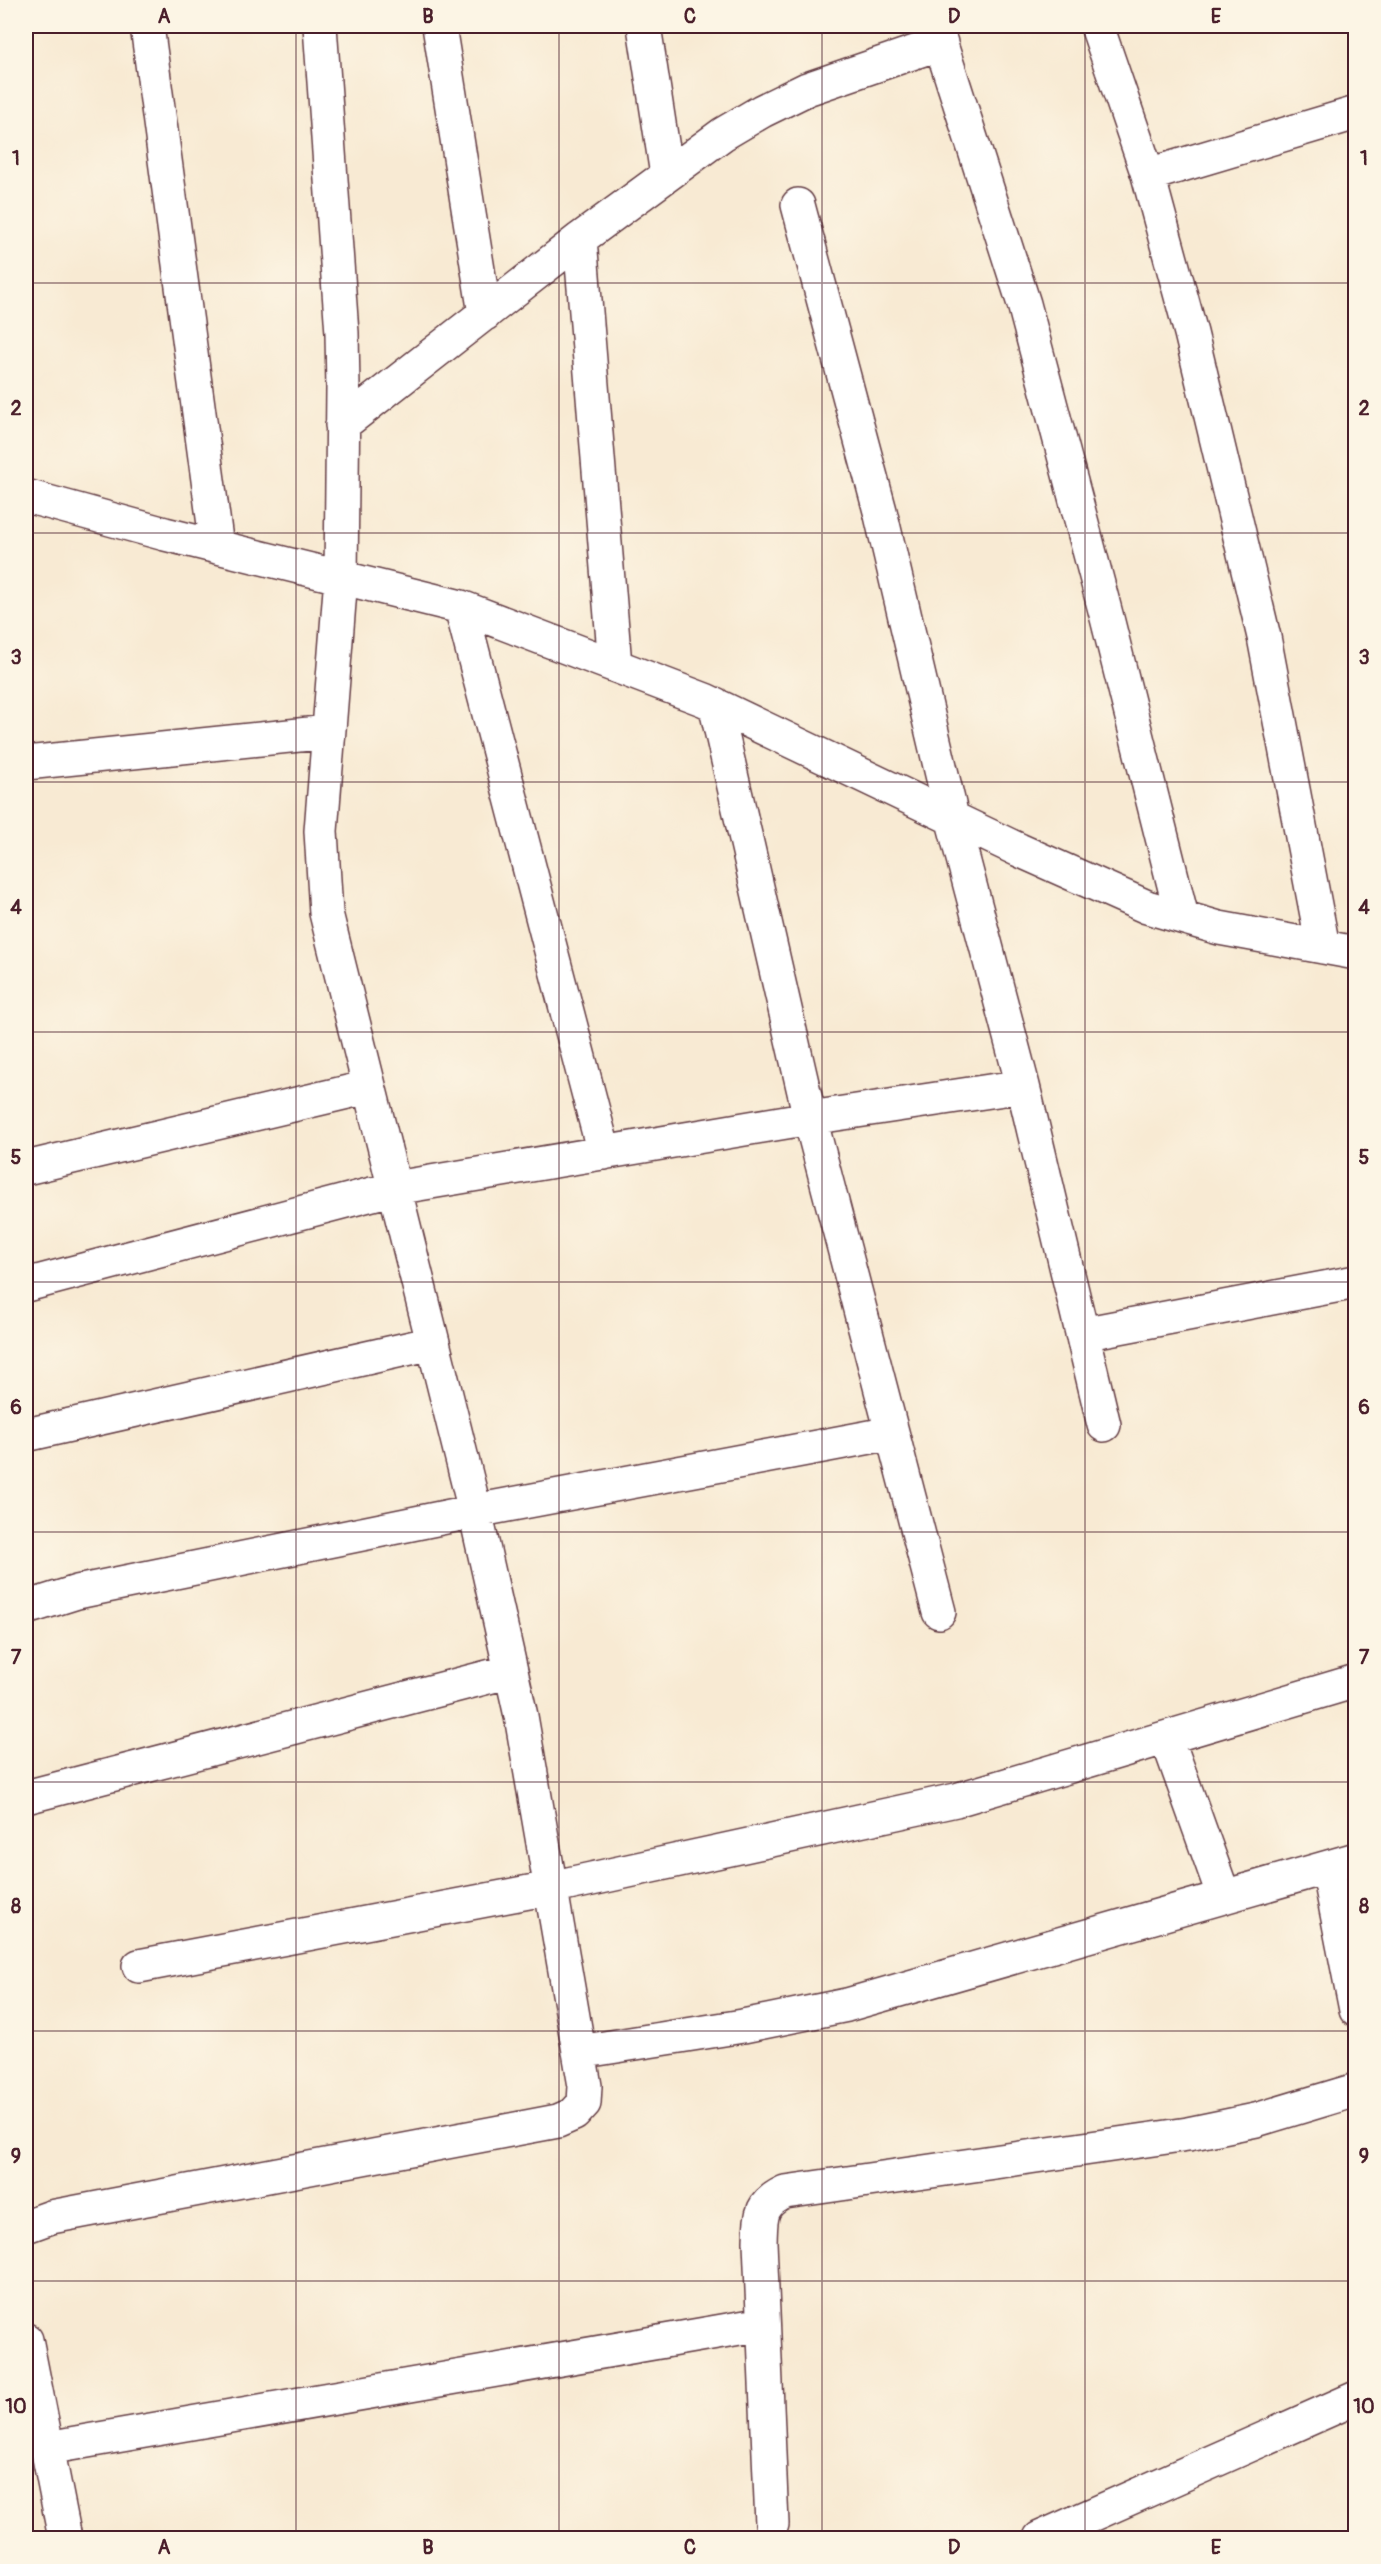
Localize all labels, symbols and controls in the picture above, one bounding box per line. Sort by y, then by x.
text: A [158,4,171,29]
text: B [422,4,434,29]
text: C [684,4,696,29]
text: D [948,4,961,29]
text: E [1211,4,1222,29]
text: 1 [12,146,20,171]
text: 1 [1360,146,1368,171]
text: 2 [10,396,22,421]
text: 2 [1358,396,1370,421]
text: 3 [10,645,22,670]
text: 3 [1358,645,1370,670]
text: 4 [10,895,22,920]
text: 4 [1358,895,1370,920]
text: 5 [11,1145,22,1170]
text: 5 [1359,1145,1370,1170]
text: 6 [10,1395,22,1420]
text: 6 [1358,1395,1370,1420]
text: 7 [11,1645,22,1670]
text: 7 [1359,1645,1370,1670]
text: 8 [11,1894,21,1919]
text: 8 [1359,1894,1369,1919]
text: 9 [11,2144,21,2169]
text: 9 [1359,2144,1369,2169]
text: 10 [5,2394,27,2419]
text: 10 [1353,2394,1375,2419]
text: A [158,2535,171,2560]
text: B [422,2535,434,2560]
text: C [684,2535,696,2560]
text: D [948,2535,961,2560]
text: E [1211,2535,1222,2560]

